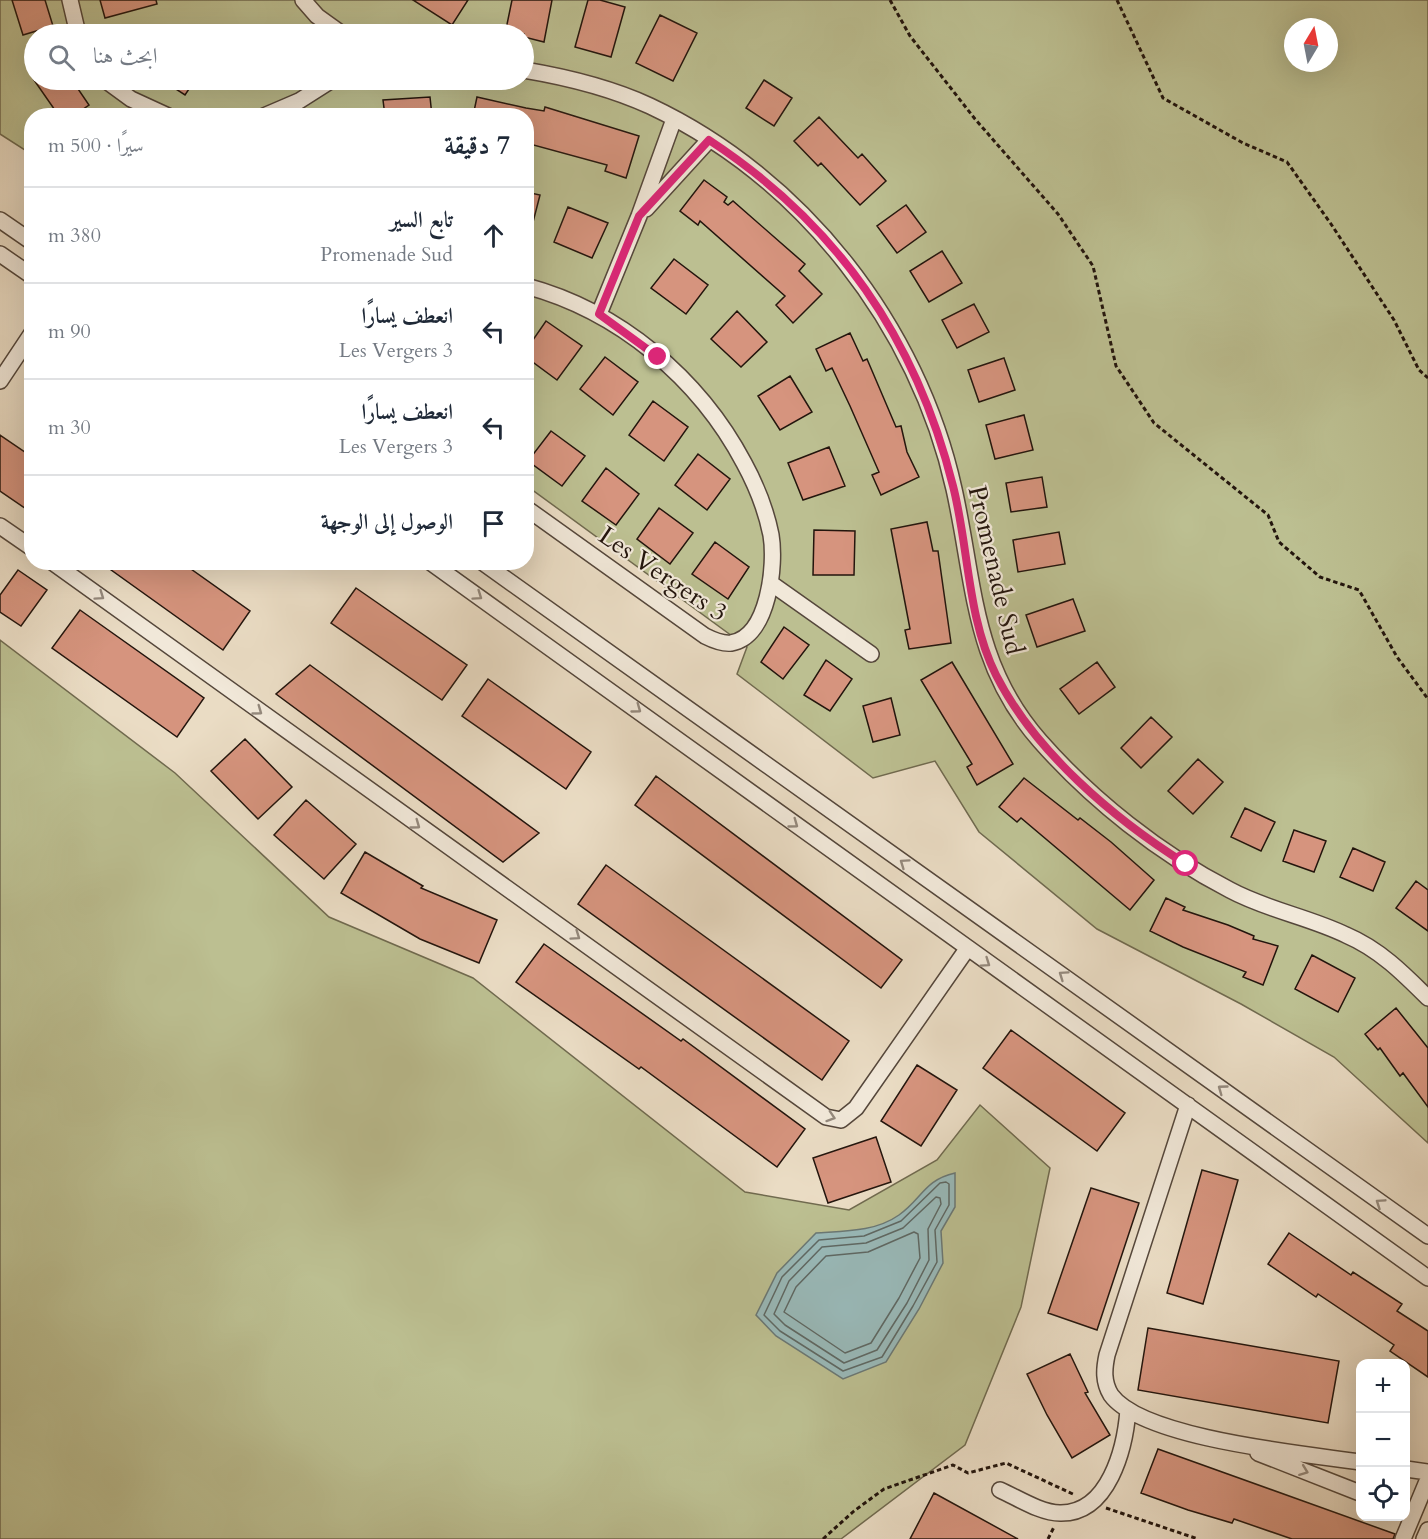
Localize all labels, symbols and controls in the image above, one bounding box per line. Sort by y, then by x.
north arrow [1284,18,1338,72]
search box [24,24,534,90]
icon: search [45,41,78,74]
text: ابحث هنا [93,41,158,71]
text: 7 دقيقة [444,128,510,163]
text: سيرًا · 500 m [48,132,144,159]
text: تابع السير [390,205,453,235]
icon: ahead [477,219,510,252]
text: 380 m [48,222,101,249]
text: Promenade Sud [320,241,453,268]
text: انعطف يسارًا [362,301,453,331]
icon: left [477,315,510,348]
text: 90 m [48,318,91,345]
text: Les Vergers 3 [339,337,453,364]
route end [644,343,670,369]
text: انعطف يسارًا [362,397,453,427]
icon: left [477,411,510,444]
text: 30 m [48,414,91,441]
text: Les Vergers 3 [339,433,453,460]
street label: Promenade Sud [960,482,1032,658]
text: الوصول إلى الوجهة [321,507,453,537]
icon: arrive [477,507,510,540]
street label: Les Vergers 3 [592,518,734,630]
one-way arrow [94,589,105,600]
one-way arrow [471,589,482,600]
one-way arrow [630,702,641,713]
one-way arrow [252,703,263,714]
one-way arrow [788,817,799,828]
one-way arrow [410,818,421,829]
route start [1172,850,1198,876]
one-way arrow [899,859,910,870]
one-way arrow [570,929,581,940]
one-way arrow [980,956,991,967]
one-way arrow [1059,971,1070,982]
one-way arrow [1217,1085,1228,1096]
one-way arrow [825,1110,836,1122]
one-way arrow [1375,1199,1386,1210]
map controls [1356,1359,1410,1521]
button: + [1356,1359,1410,1413]
button: − [1356,1413,1410,1467]
one-way arrow [1298,1463,1309,1476]
button: locate [1356,1467,1410,1521]

